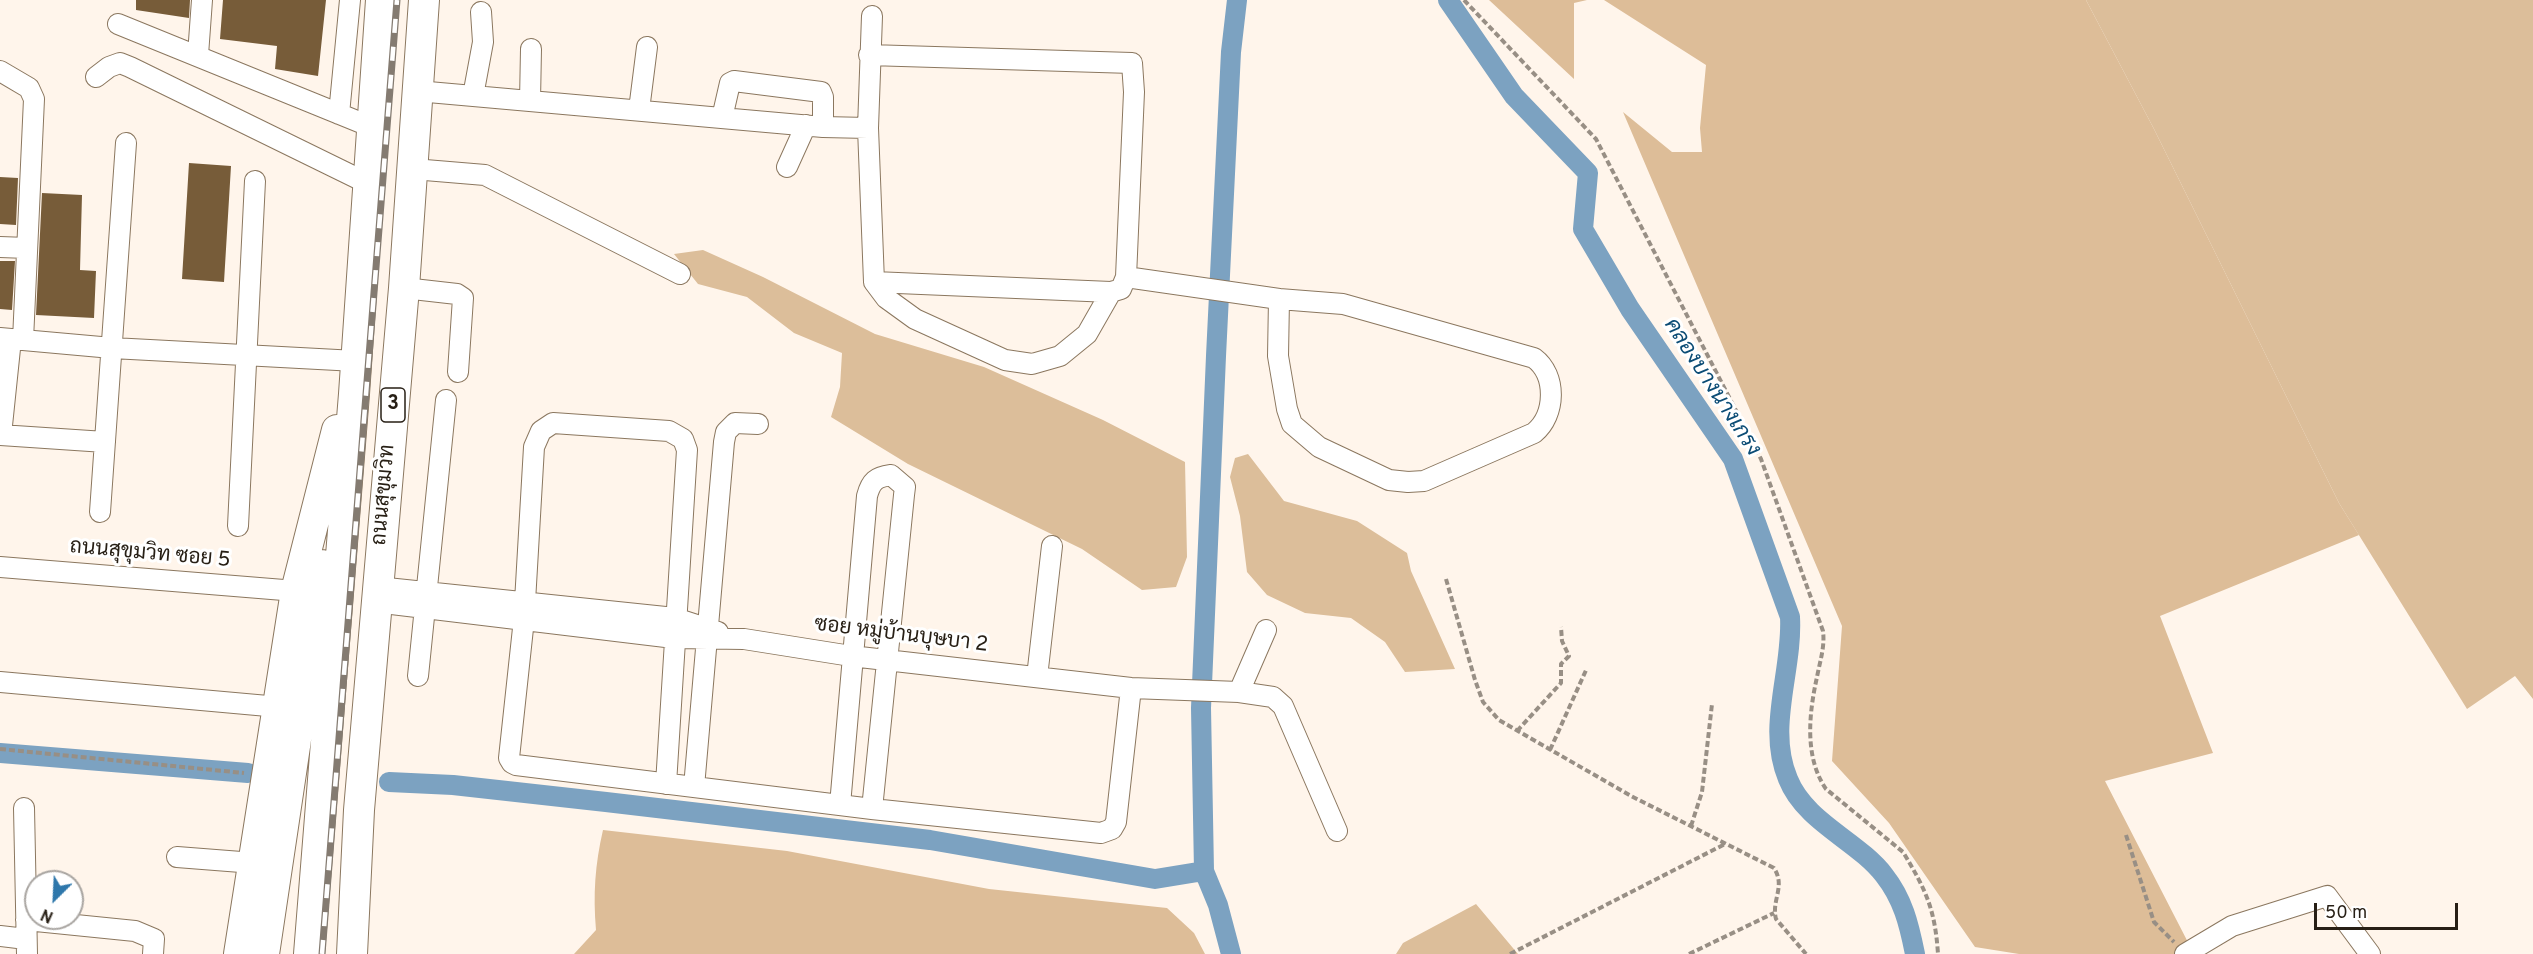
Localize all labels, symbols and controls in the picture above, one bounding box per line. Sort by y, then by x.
water label: คลองบางนางเกรง [1657,314,1765,462]
road number: 3 [381,388,405,422]
street label: ถนนสุขุมวิท [368,444,402,546]
street label: ถนนสุขุมวิท ซอย 5 [69,535,231,575]
street label: ซอย หมู่บ้านบุษบา 2 [813,613,989,659]
north arrow [24,870,84,930]
scale bar [2317,891,2461,929]
text: 50 m [2325,902,2367,925]
text: N [38,903,57,926]

